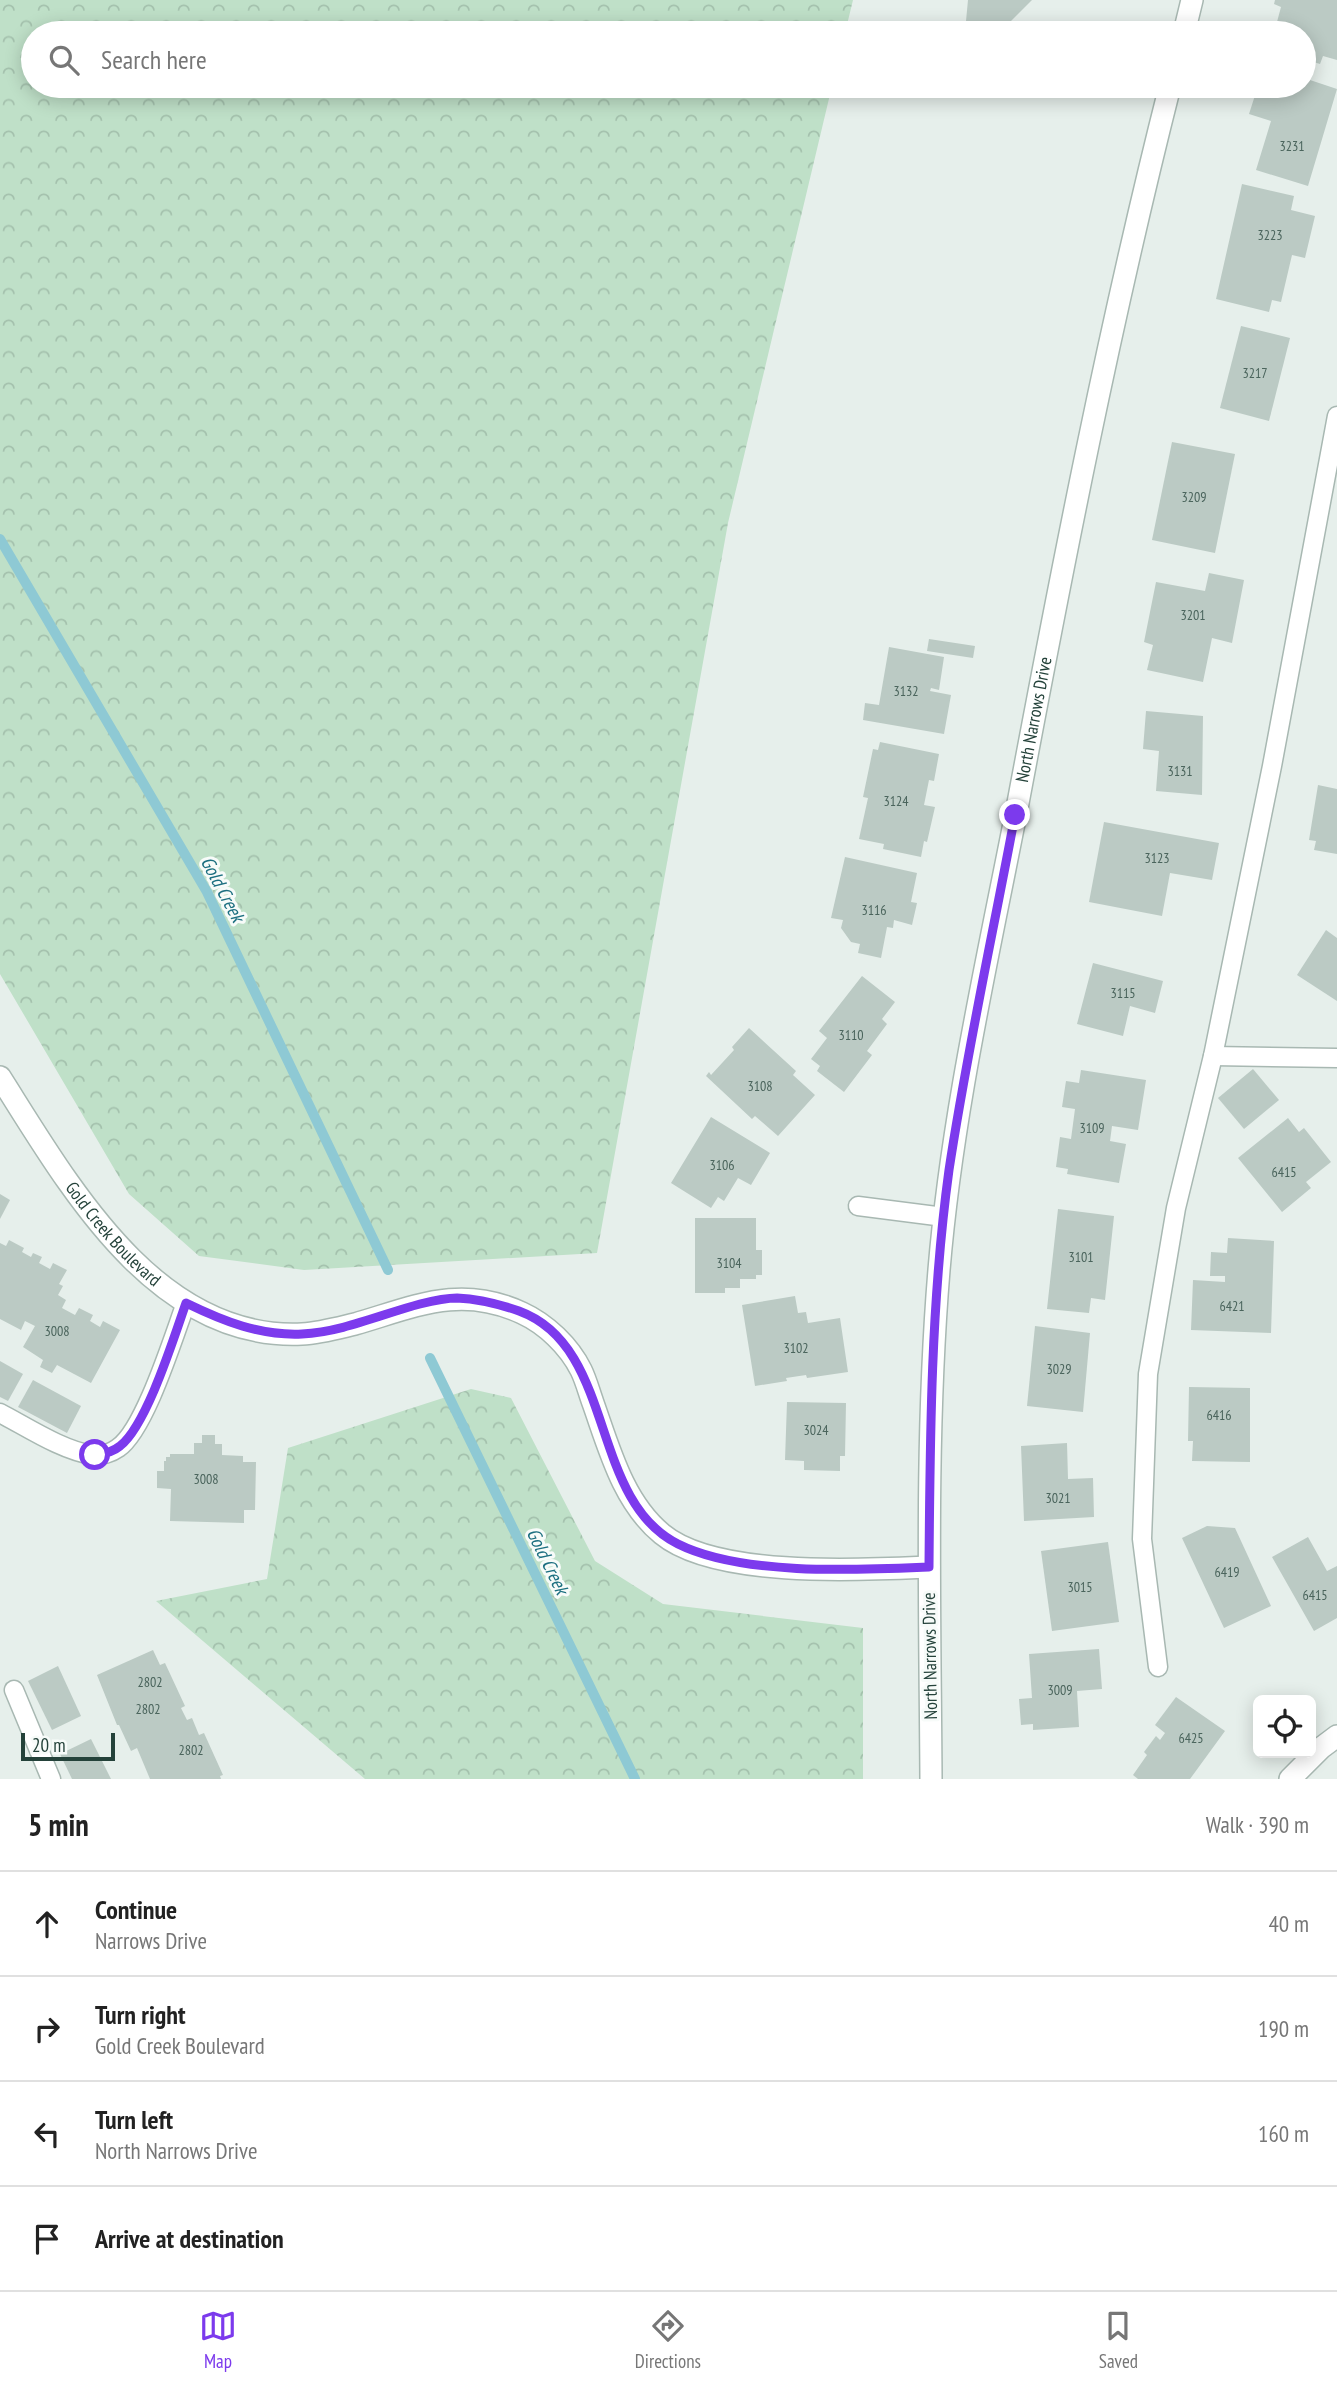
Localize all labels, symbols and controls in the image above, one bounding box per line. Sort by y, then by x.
search box [21,21,1316,98]
icon: search [45,41,83,79]
text: Search here [101,43,207,76]
house number: 3231 [1279,137,1305,155]
house number: 3223 [1257,226,1283,244]
house number: 3217 [1242,364,1268,382]
house number: 3209 [1181,488,1207,506]
house number: 3201 [1180,606,1206,624]
street label: North Narrows Drive [1010,655,1056,784]
house number: 3132 [893,682,919,700]
house number: 3131 [1167,762,1193,780]
house number: 3124 [883,792,909,810]
route end [999,799,1030,830]
house number: 3123 [1144,849,1170,867]
water label: Gold Creek [196,852,251,928]
house number: 3116 [861,901,887,919]
house number: 3115 [1110,984,1136,1002]
house number: 3110 [838,1026,864,1044]
house number: 3108 [747,1077,773,1095]
house number: 3109 [1079,1119,1105,1137]
house number: 3106 [709,1156,735,1174]
house number: 6415 [1271,1163,1297,1181]
street label: Gold Creek Boulevard [61,1177,166,1291]
house number: 3101 [1068,1248,1094,1266]
house number: 3104 [716,1254,742,1272]
house number: 6421 [1219,1297,1245,1315]
house number: 3008 [44,1322,70,1340]
house number: 3102 [783,1339,809,1357]
house number: 3029 [1046,1360,1072,1378]
house number: 6416 [1206,1406,1232,1424]
house number: 3024 [803,1421,829,1439]
route start [79,1439,110,1470]
house number: 3008 [193,1470,219,1488]
house number: 3021 [1045,1489,1071,1507]
water label: Gold Creek [522,1524,575,1600]
house number: 6419 [1214,1563,1240,1581]
house number: 3015 [1067,1578,1093,1596]
house number: 6415 [1302,1586,1328,1604]
street label: North Narrows Drive [917,1592,942,1720]
house number: 2802 [137,1673,163,1691]
house number: 3009 [1047,1681,1073,1699]
map controls [1253,1695,1316,1758]
button: locate [1253,1695,1316,1758]
house number: 2802 [135,1700,161,1718]
house number: 6425 [1178,1729,1204,1747]
scale bar [21,1730,116,1762]
text: 20 m [32,1733,66,1757]
house number: 2802 [178,1741,204,1759]
text: 5 min [28,1805,89,1844]
text: Walk · 390 m [1206,1810,1309,1839]
text: Continue [95,1893,177,1926]
icon: ahead [28,1905,66,1943]
text: 40 m [1268,1909,1309,1938]
text: Narrows Drive [95,1926,207,1955]
text: Turn right [95,1998,186,2031]
icon: right [28,2010,66,2048]
text: 190 m [1258,2014,1309,2043]
text: Gold Creek Boulevard [95,2031,265,2060]
text: Turn left [95,2103,173,2136]
icon: left [28,2115,66,2153]
text: 160 m [1258,2119,1309,2148]
text: North Narrows Drive [95,2136,257,2165]
icon: arrive [28,2220,66,2258]
text: Arrive at destination [95,2222,284,2255]
tab: Map [199,2307,237,2373]
tab: Directions [635,2307,701,2373]
tab: Saved [1099,2307,1138,2373]

